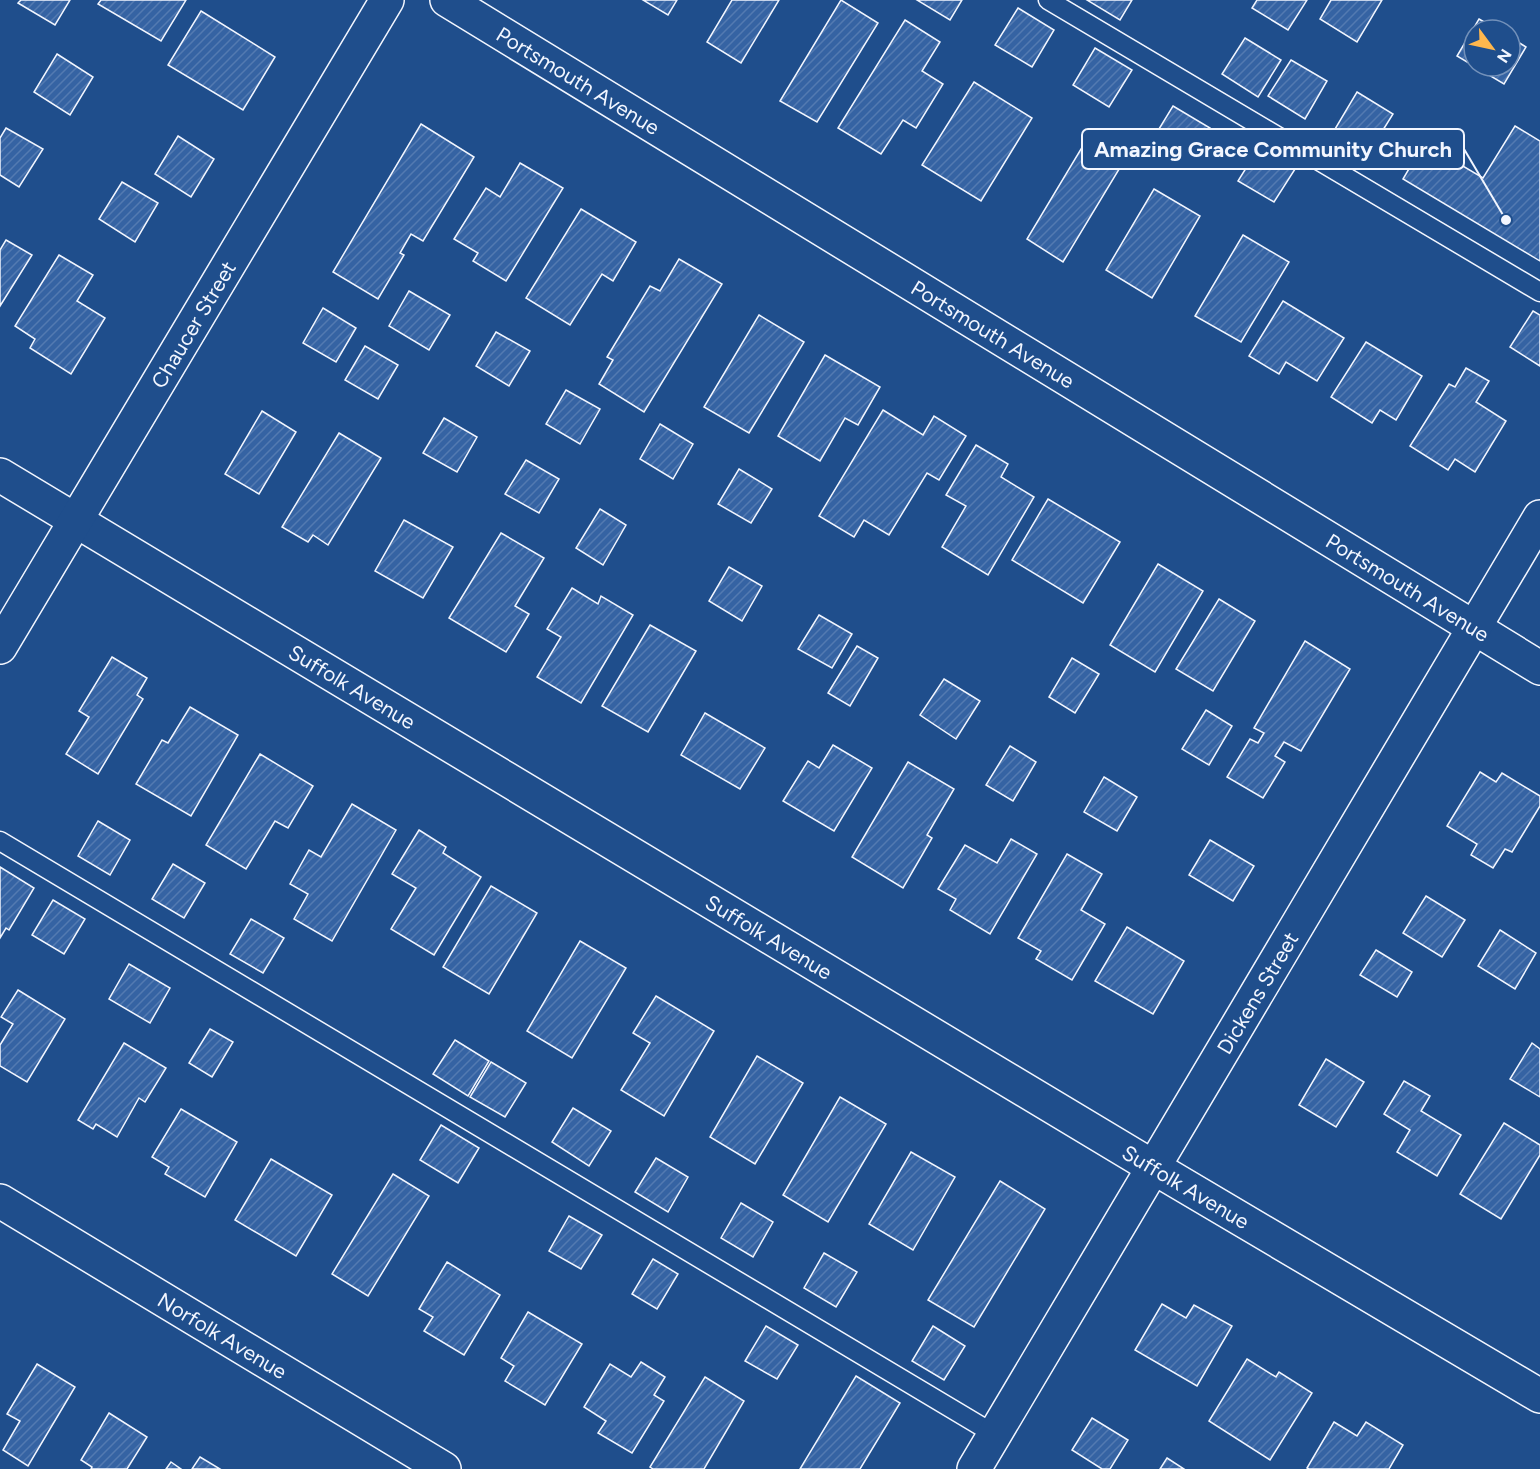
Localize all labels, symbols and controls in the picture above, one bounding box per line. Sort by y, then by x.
north arrow [1462,18,1522,78]
street label: Portsmouth Avenue [492,21,665,140]
text: N [1493,46,1515,66]
callout: Amazing Grace Community Church [1082,129,1464,169]
text: Amazing Grace Community Church [1094,136,1452,163]
street label: Chaucer Street [145,256,241,392]
street label: Portsmouth Avenue [907,274,1079,393]
street label: Portsmouth Avenue [1322,528,1494,647]
street label: Suffolk Avenue [285,639,420,734]
street label: Suffolk Avenue [701,889,837,984]
street label: Dickens Street [1211,927,1303,1058]
street label: Suffolk Avenue [1118,1139,1254,1234]
street label: Norfolk Avenue [153,1287,292,1384]

